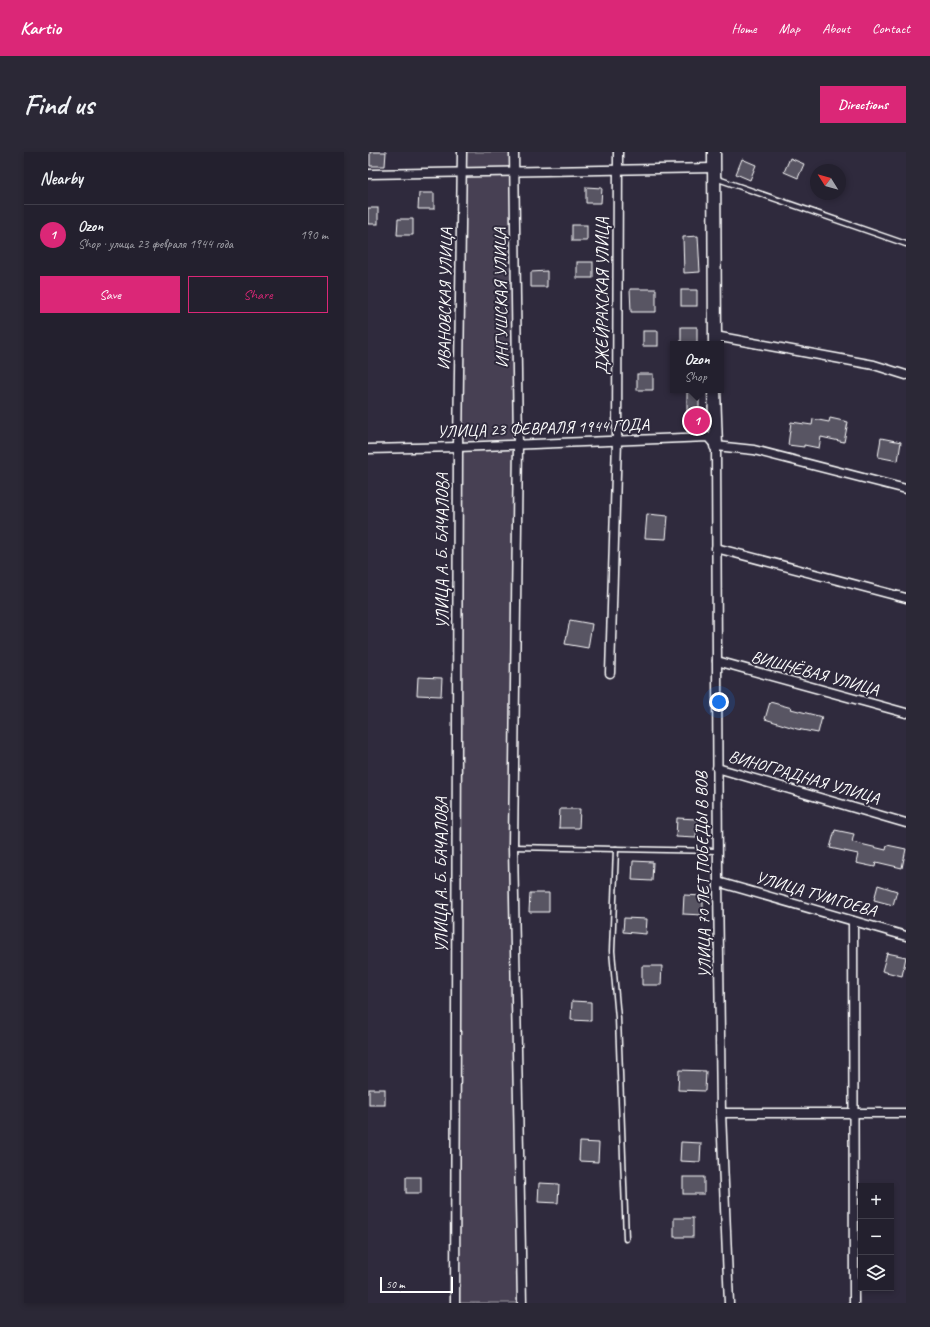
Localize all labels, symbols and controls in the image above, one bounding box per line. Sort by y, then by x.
text: Kartio [20,16,61,40]
text: Home [731,20,757,37]
text: Map [779,20,800,37]
text: About [822,20,850,37]
text: Contact [872,20,910,37]
button: Directions [820,86,906,123]
text: Find us [24,87,94,122]
north arrow [810,164,846,200]
text: Nearby [40,168,83,189]
text: Ozon [78,217,103,236]
street label: ДЖЕЙРАХСКАЯ УЛИЦА [592,217,613,375]
street label: ИНГУШСКАЯ УЛИЦА [489,226,513,368]
text: 1 [50,227,56,243]
text: 190 m [300,227,328,243]
street label: ИВАНОВСКАЯ УЛИЦА [433,227,457,370]
text: Shop · улица 23 февраля 1944 года [78,236,233,252]
button: Save [40,276,180,313]
button: Share [188,276,328,313]
popup [670,341,724,393]
text: Ozon [684,350,710,369]
text: Shop [684,369,707,385]
pin: 1 [684,406,710,436]
street label: УЛИЦА 23 ФЕВРАЛЯ 1944 ГОДА [437,414,650,442]
street label: УЛИЦА А. Б. БАЧАЛОВА [432,472,453,629]
street label: ВИШНЁВАЯ УЛИЦА [749,646,882,700]
your location [709,692,729,712]
street label: ВИНОГРАДНАЯ УЛИЦА [726,745,882,809]
street label: УЛИЦА 70 ЛЕТ ПОБЕДЫ В ВОВ [691,770,715,978]
street label: УЛИЦА А. Б. БАЧАЛОВА [431,796,452,953]
street label: УЛИЦА ТУМГОЕВА [753,867,880,922]
map controls [858,1183,894,1291]
button: + [858,1183,894,1219]
button: − [858,1219,894,1255]
button: layers [858,1255,894,1291]
scale bar [380,1275,453,1294]
text: 50 m [386,1277,405,1291]

